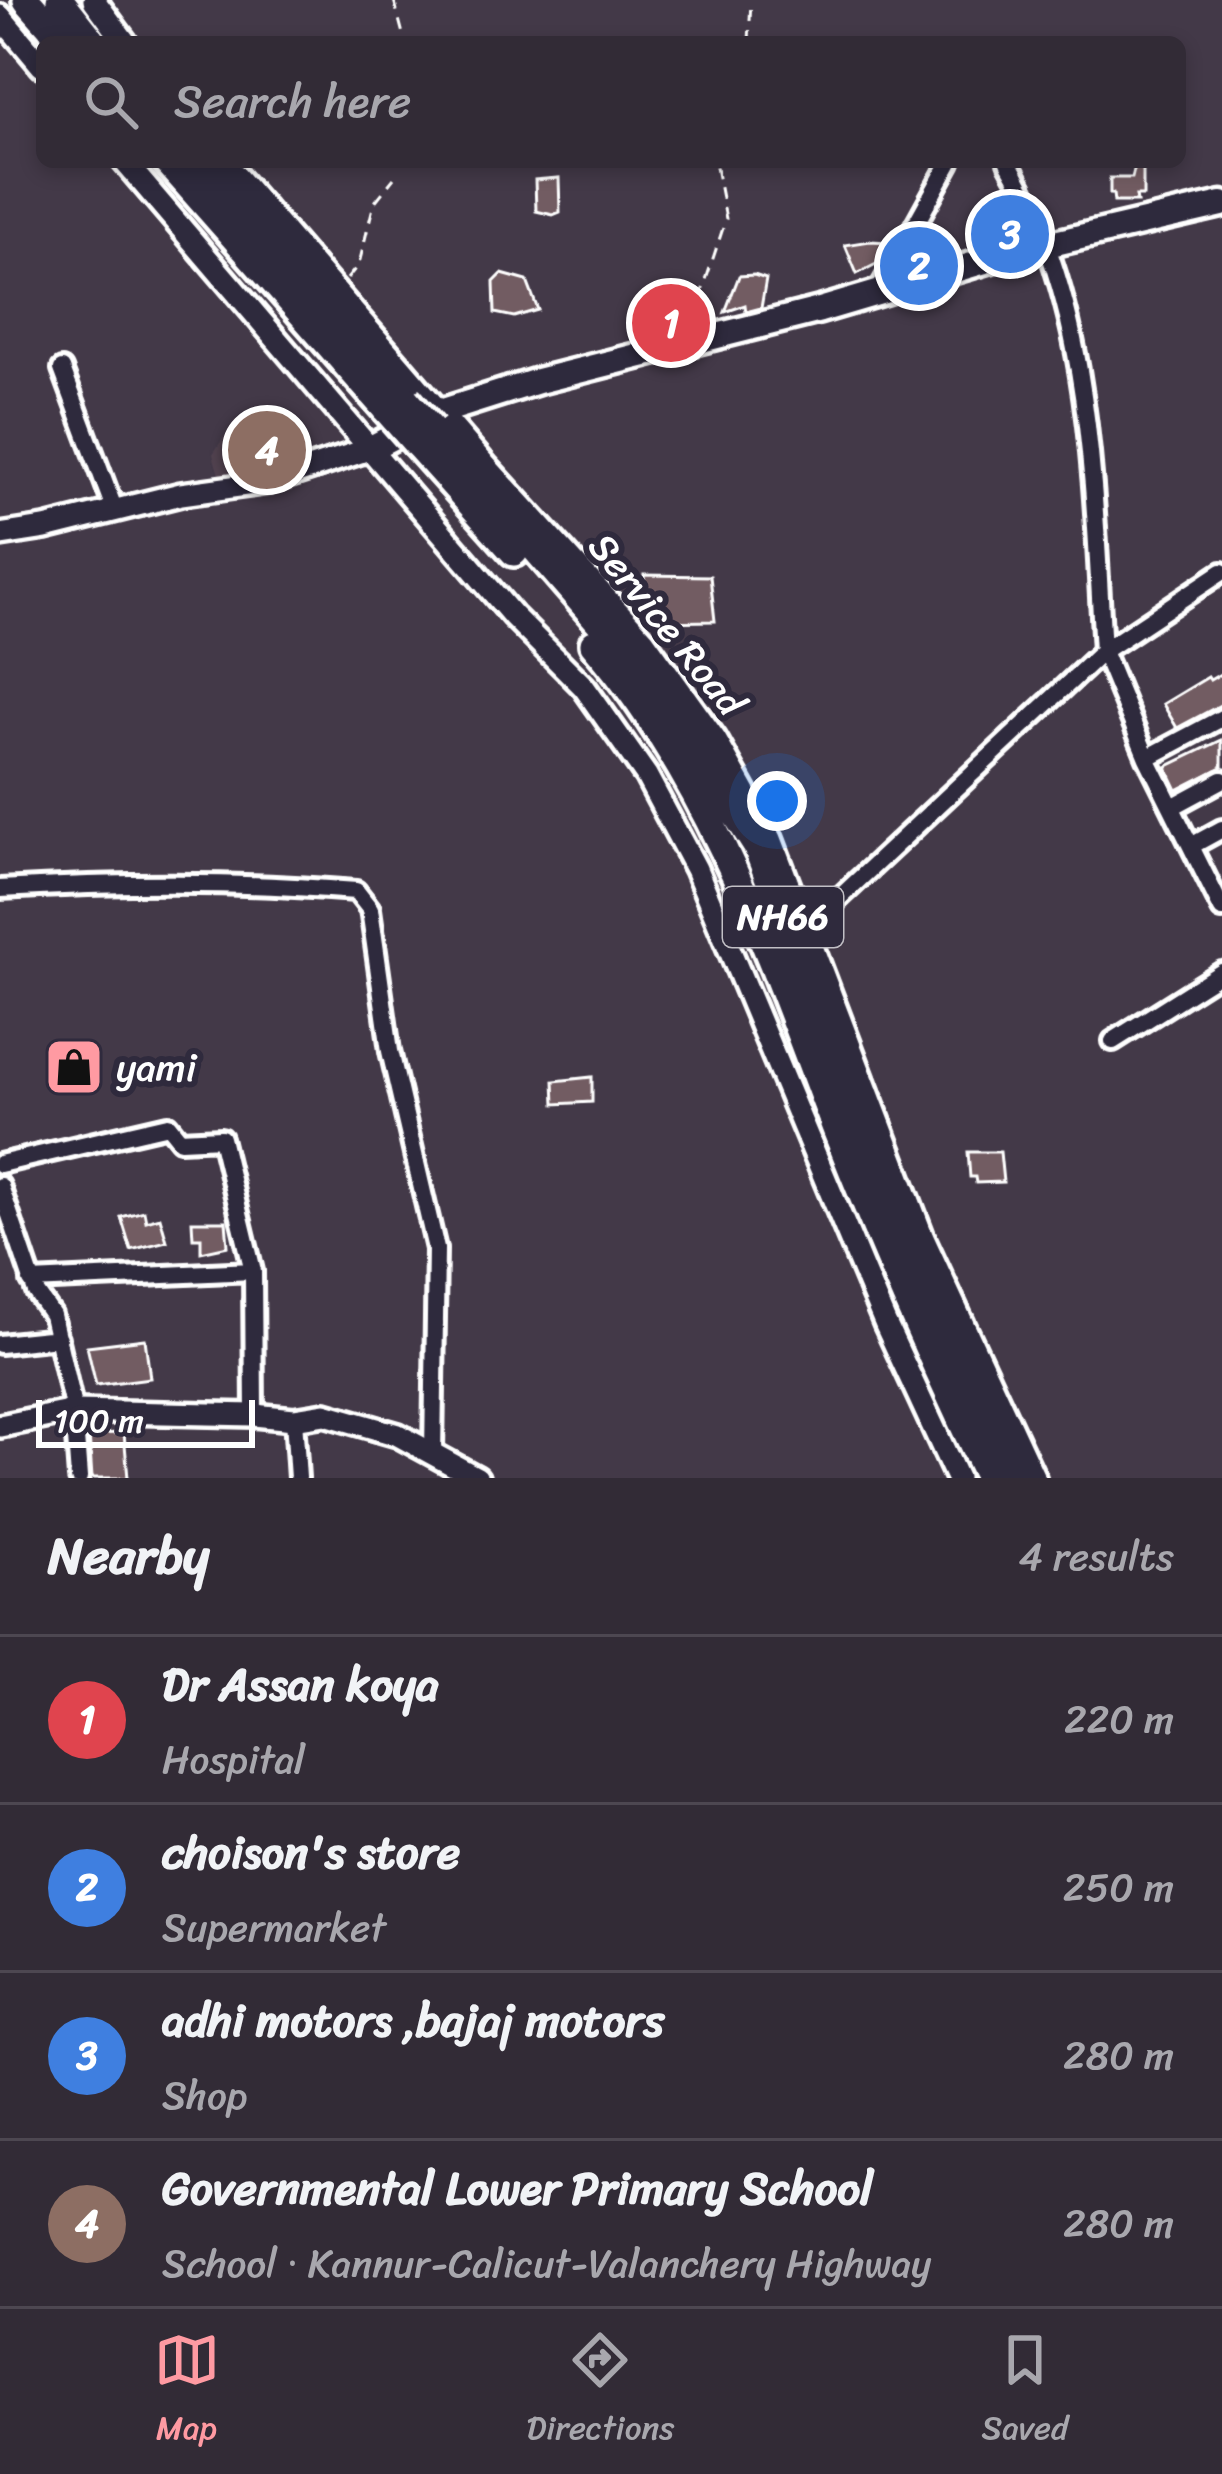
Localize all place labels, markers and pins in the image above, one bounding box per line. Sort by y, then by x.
pin: 3 [971,189,1049,279]
pin: 2 [880,221,958,311]
pin: 1 [632,278,710,368]
pin: 4 [228,405,306,495]
place label: yami [116,1033,198,1102]
shop icon: yami [43,1036,105,1098]

